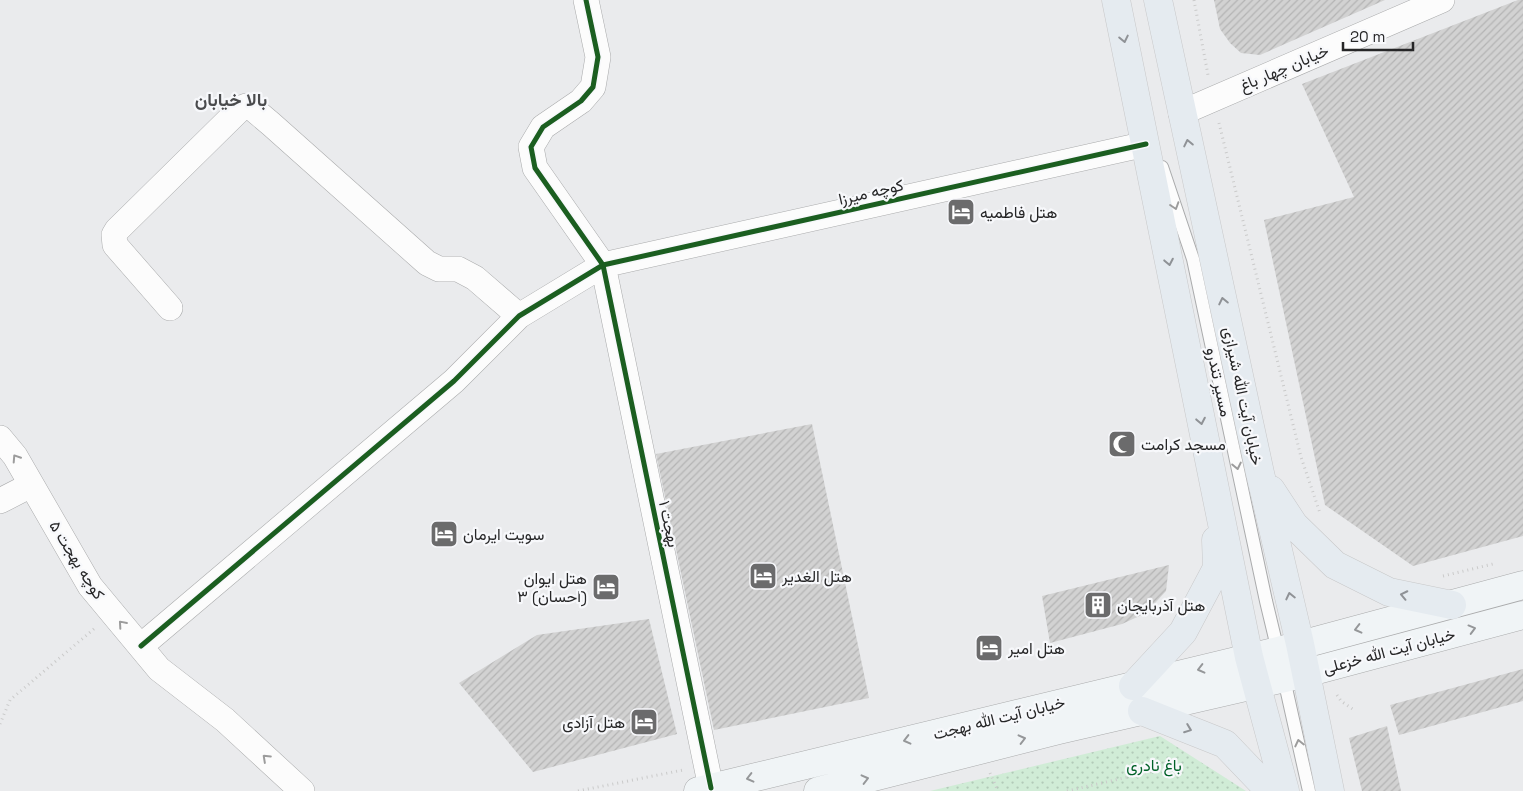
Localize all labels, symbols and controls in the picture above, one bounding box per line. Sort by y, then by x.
scale bar [1343,20,1413,52]
text: 20 m [1350,27,1385,46]
one-way arrow [1118,34,1128,43]
street label: خیابان چهار باغ [1236,40,1333,97]
district label: بالا خیابان [195,88,267,111]
one-way arrow [1183,138,1194,147]
street label: کوچه میرزا [836,174,906,211]
hotel icon: هتل فاطمیه [946,197,976,227]
place label: هتل فاطمیه [980,202,1057,223]
one-way arrow [1169,202,1179,210]
one-way arrow [1164,258,1174,266]
one-way arrow [1218,297,1228,306]
street label: خیابان آیت الله شیرازی [1218,325,1268,467]
street label: مسیر تندرو [1201,345,1237,419]
one-way arrow [1195,417,1206,426]
mosque icon: مسجد کرامت [1107,429,1137,459]
place label: مسجد کرامت [1141,434,1226,455]
one-way arrow [12,455,22,464]
one-way arrow [1231,462,1242,471]
street label: بهجت ۱ [654,499,684,549]
street label: کوچه بهجت ۵ [44,517,110,604]
hotel icon: سویت ایرمان [429,519,459,549]
place label: سویت ایرمان [463,524,544,545]
hotel icon: هتل الغدیر [748,561,778,591]
place label: هتل الغدیر [781,566,852,587]
place label: هتل ایوان ۳ (احسان) [517,568,587,607]
hotel icon: هتل ایوان ۳ (احسان) [591,572,621,602]
building icon: هتل آذربایجان [1083,590,1113,620]
one-way arrow [1399,590,1408,601]
one-way arrow [1285,592,1296,601]
place label: هتل آذربایجان [1117,595,1205,616]
one-way arrow [119,621,127,630]
street label: خیابان آیت الله خزعلی [1321,623,1458,679]
one-way arrow [1354,624,1362,634]
one-way arrow [1467,624,1475,634]
hotel icon: هتل امیر [974,633,1004,663]
place label: هتل امیر [1007,638,1065,659]
one-way arrow [1198,663,1206,673]
street label: خیابان آیت الله بهجت [931,691,1067,745]
hotel icon: هتل آزادی [629,707,659,737]
place label: هتل آزادی [562,712,625,733]
one-way arrow [1183,723,1192,733]
one-way arrow [903,734,912,745]
one-way arrow [1018,735,1026,745]
one-way arrow [1294,739,1304,748]
one-way arrow [263,755,272,764]
park label: باغ نادری [1126,755,1182,777]
one-way arrow [746,773,754,783]
one-way arrow [860,774,869,785]

